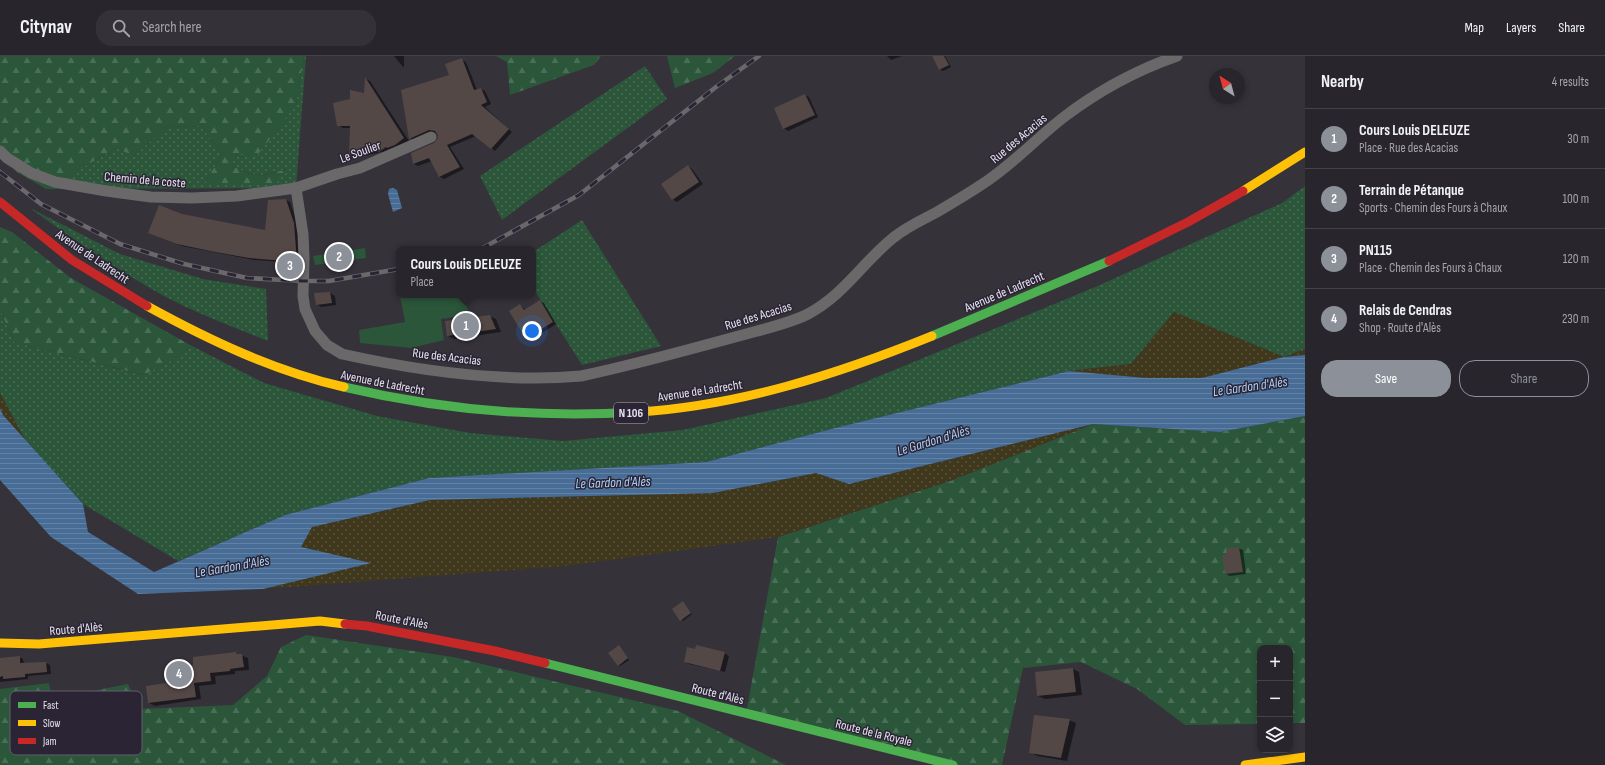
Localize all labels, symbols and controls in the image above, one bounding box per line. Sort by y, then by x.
search box [96,10,376,46]
text: Citynav [20,16,72,39]
icon: search [110,17,132,39]
text: Search here [142,18,202,37]
text: Map [1464,19,1484,36]
text: Layers [1506,19,1536,36]
text: Share [1558,19,1585,36]
north arrow [1209,68,1245,104]
text: Nearby [1321,72,1364,92]
text: 4 results [1552,74,1589,90]
street label: Rue des Acacias [987,110,1051,167]
text: Cours Louis DELEUZE [1359,121,1470,140]
text: 1 [1331,131,1337,147]
text: 30 m [1567,131,1589,147]
street label: Le Soulier [338,137,383,167]
text: Place · Rue des Acacias [1359,140,1458,156]
street label: Chemin de la coste [103,168,186,192]
text: Terrain de Pétanque [1359,181,1464,200]
text: 2 [1331,191,1337,207]
text: 100 m [1562,191,1589,207]
text: Sports · Chemin des Fours à Chaux [1359,200,1507,216]
street label: Avenue de Ladrecht [52,226,132,287]
text: PN115 [1359,241,1392,260]
pin: 2 [326,242,352,272]
popup [396,246,536,298]
pin: 3 [277,251,303,281]
text: 3 [1331,251,1337,267]
text: 120 m [1563,251,1589,267]
text: Cours Louis DELEUZE [410,255,522,274]
text: Place · Chemin des Fours à Chaux [1359,260,1502,276]
street label: Avenue de Ladrecht [961,268,1047,316]
text: Place [410,274,434,290]
street label: Rue des Acacias [723,298,794,334]
text: Relais de Cendras [1359,301,1452,320]
pin: 1 [453,311,479,341]
text: 4 [1331,311,1337,327]
text: 230 m [1562,311,1589,327]
text: Shop · Route d'Alès [1359,320,1441,336]
your location [522,321,542,341]
street label: Rue des Acacias [412,345,483,369]
button: Save [1321,360,1451,397]
button: Share [1459,360,1589,397]
street label: Avenue de Ladrecht [338,367,426,399]
water label: Le Gardon d'Alès [1212,373,1289,400]
street label: Avenue de Ladrecht [656,376,744,406]
road number: N 106 [614,403,648,423]
water label: Le Gardon d'Alès [895,421,972,460]
water label: Le Gardon d'Alès [575,473,651,492]
water label: Le Gardon d'Alès [194,552,271,581]
street label: Route d'Alès [374,607,430,633]
street label: Route d'Alès [49,619,104,639]
map controls [1257,645,1293,753]
button: + [1257,645,1293,681]
pin: 4 [166,659,192,689]
street label: Route d'Alès [690,680,746,708]
button: − [1257,681,1293,717]
legend [10,691,142,755]
text: Fast [43,699,59,712]
street label: Route de la Royale [834,716,914,750]
text: Slow [43,717,60,730]
button: layers [1257,717,1293,753]
text: Jam [42,735,57,748]

